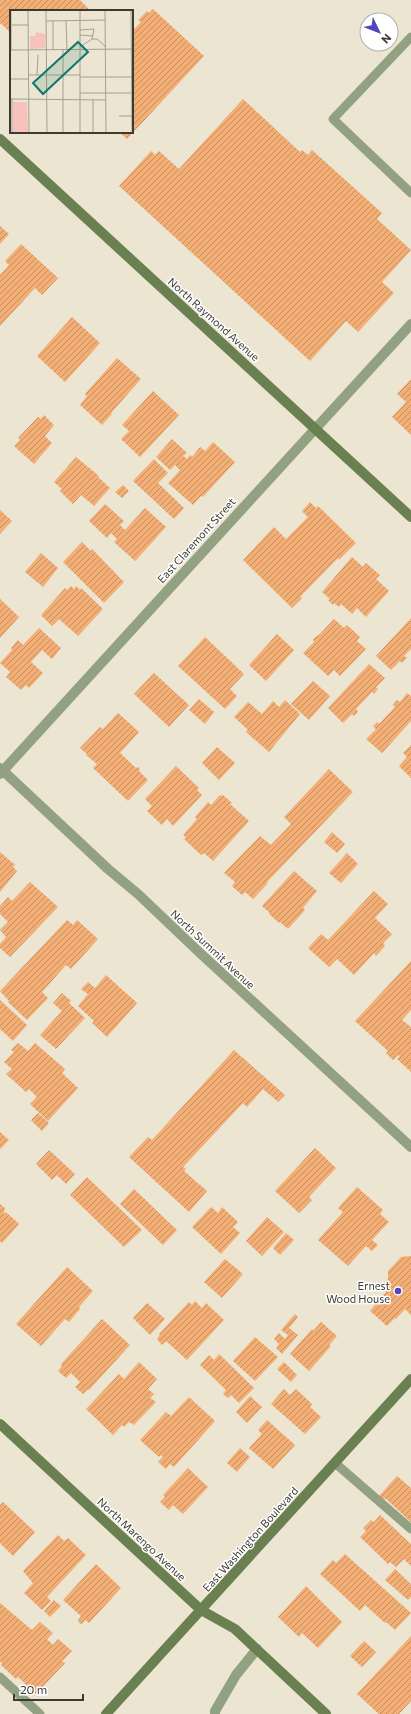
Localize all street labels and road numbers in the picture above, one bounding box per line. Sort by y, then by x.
street label: North Raymond Avenue [166,275,263,364]
street label: East Claremont Street [154,494,238,585]
street label: North Summit Avenue [168,907,258,991]
street label: East Washington Boulevard [200,1484,300,1594]
street label: North Marengo Avenue [95,1495,189,1583]

